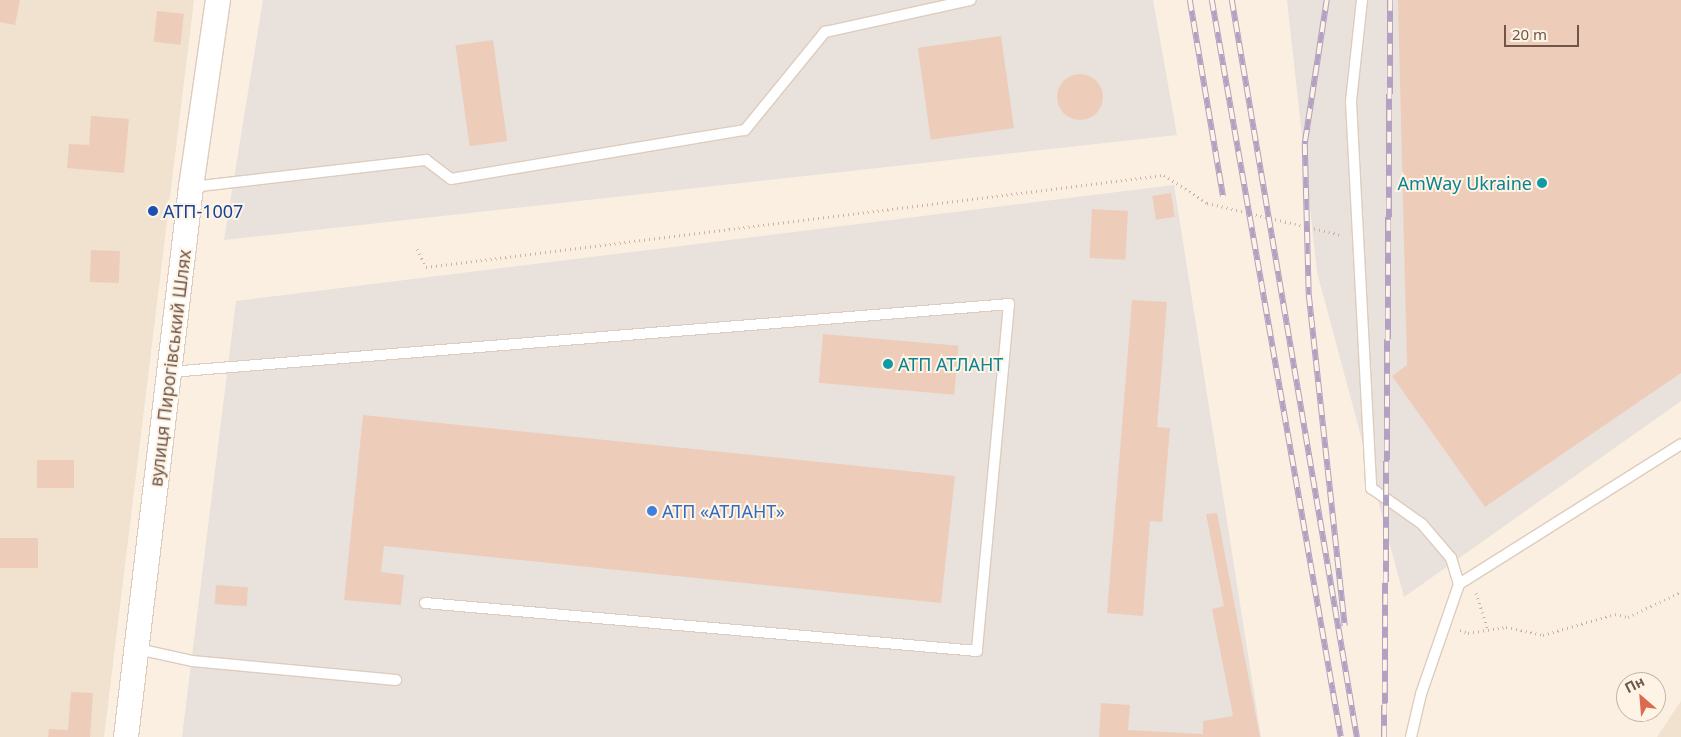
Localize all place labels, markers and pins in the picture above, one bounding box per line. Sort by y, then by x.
place label: AmWay Ukraine [1397,172,1532,194]
marker: AmWay Ukraine [1536,177,1548,189]
place label: АТП-1007 [163,200,243,222]
marker: АТП-1007 [147,205,159,217]
place label: АТП АТЛАНТ [898,353,1003,375]
marker: АТП АТЛАНТ [882,358,894,370]
place label: АТП «АТЛАНТ» [662,500,785,522]
marker: АТП «АТЛАНТ» [646,505,658,517]

